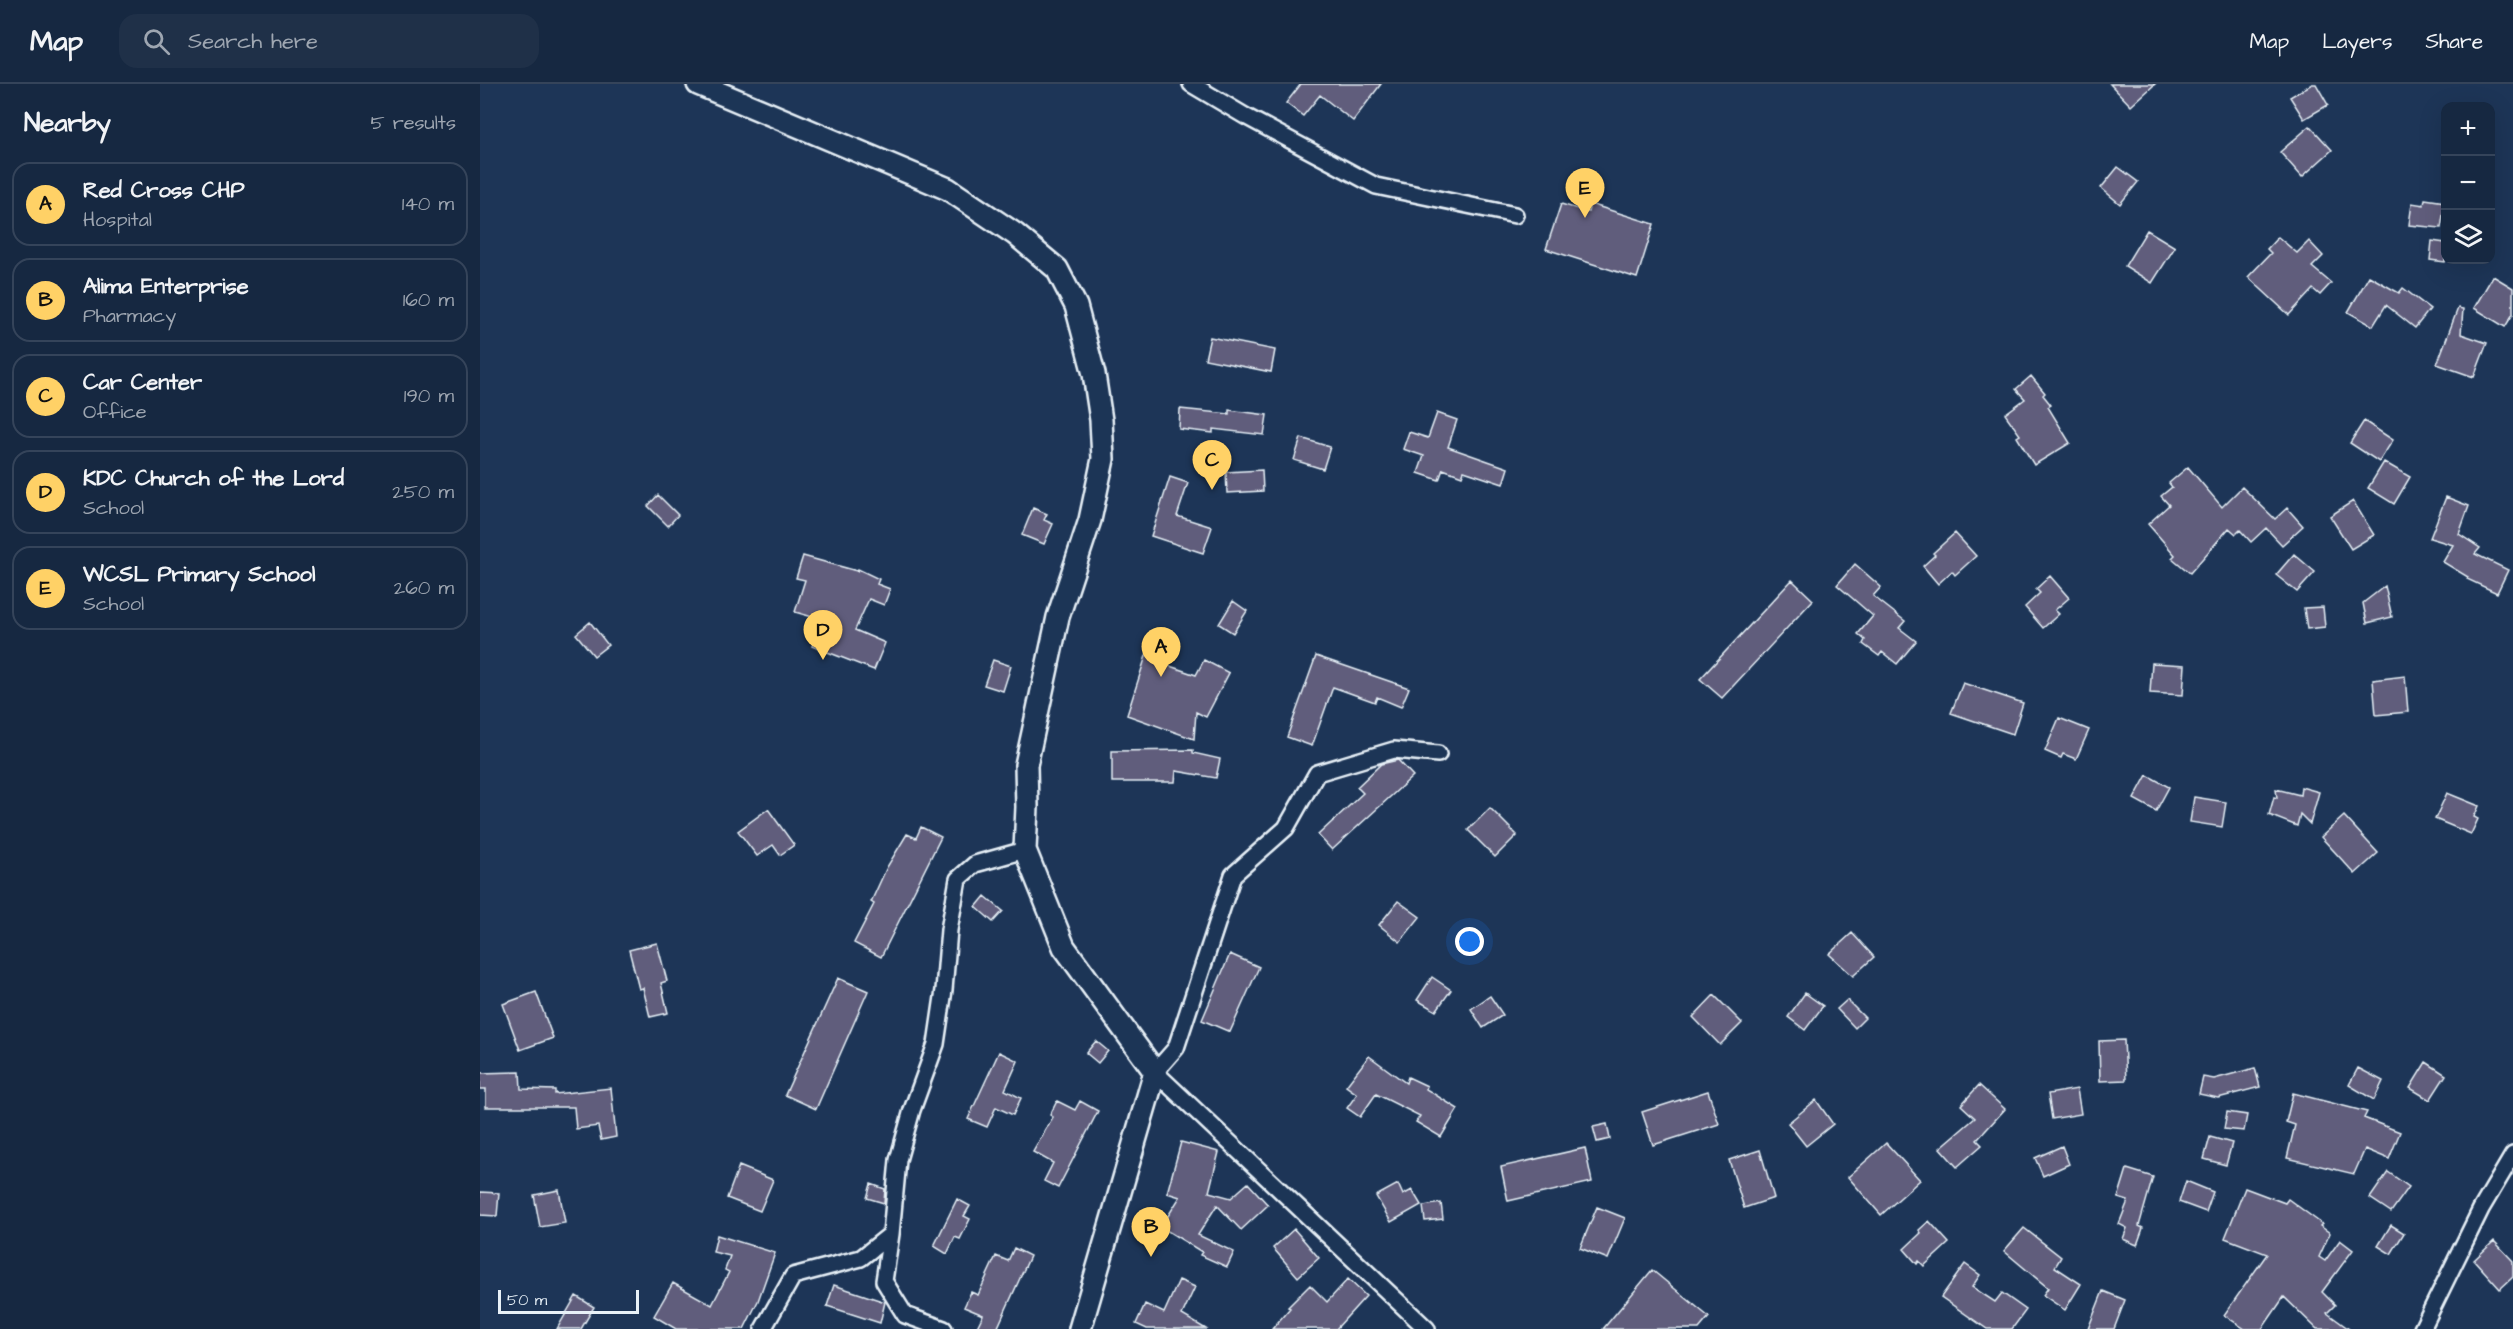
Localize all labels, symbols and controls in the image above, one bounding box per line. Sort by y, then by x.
search box [119,14,539,68]
text: Map [30,22,83,61]
icon: search [140,25,173,58]
text: Search here [188,26,318,57]
text: Map [2249,27,2289,56]
text: Layers [2322,27,2392,56]
text: Share [2425,27,2483,56]
map controls [2441,102,2495,264]
button: + [2441,102,2495,156]
text: Nearby [24,105,111,141]
text: 5 results [371,109,456,137]
button: − [2441,156,2495,210]
pin: E [1566,168,1604,218]
text: Red Cross CHP [83,175,245,206]
text: A [39,190,52,218]
text: 140 m [402,190,454,218]
text: Hospital [83,206,152,234]
button: layers [2441,210,2495,264]
text: Alima Enterprise [83,271,249,302]
text: B [38,286,53,314]
text: 160 m [403,286,454,314]
text: Pharmacy [83,302,176,330]
text: Car Center [83,367,202,398]
text: C [38,382,53,410]
text: 190 m [404,382,454,410]
text: Office [83,398,147,426]
pin: C [1192,440,1232,490]
text: KDC Church of the Lord [83,463,344,494]
text: D [39,478,52,506]
text: 250 m [392,478,454,506]
text: School [83,494,144,522]
text: WCSL Primary School [83,559,315,590]
text: E [40,574,51,602]
text: 260 m [394,574,454,602]
text: School [83,590,144,618]
pin: D [804,610,842,660]
pin: A [1142,628,1180,677]
your location [1455,927,1484,956]
pin: B [1132,1208,1170,1257]
scale bar [498,1287,639,1314]
text: 50 m [507,1289,547,1311]

